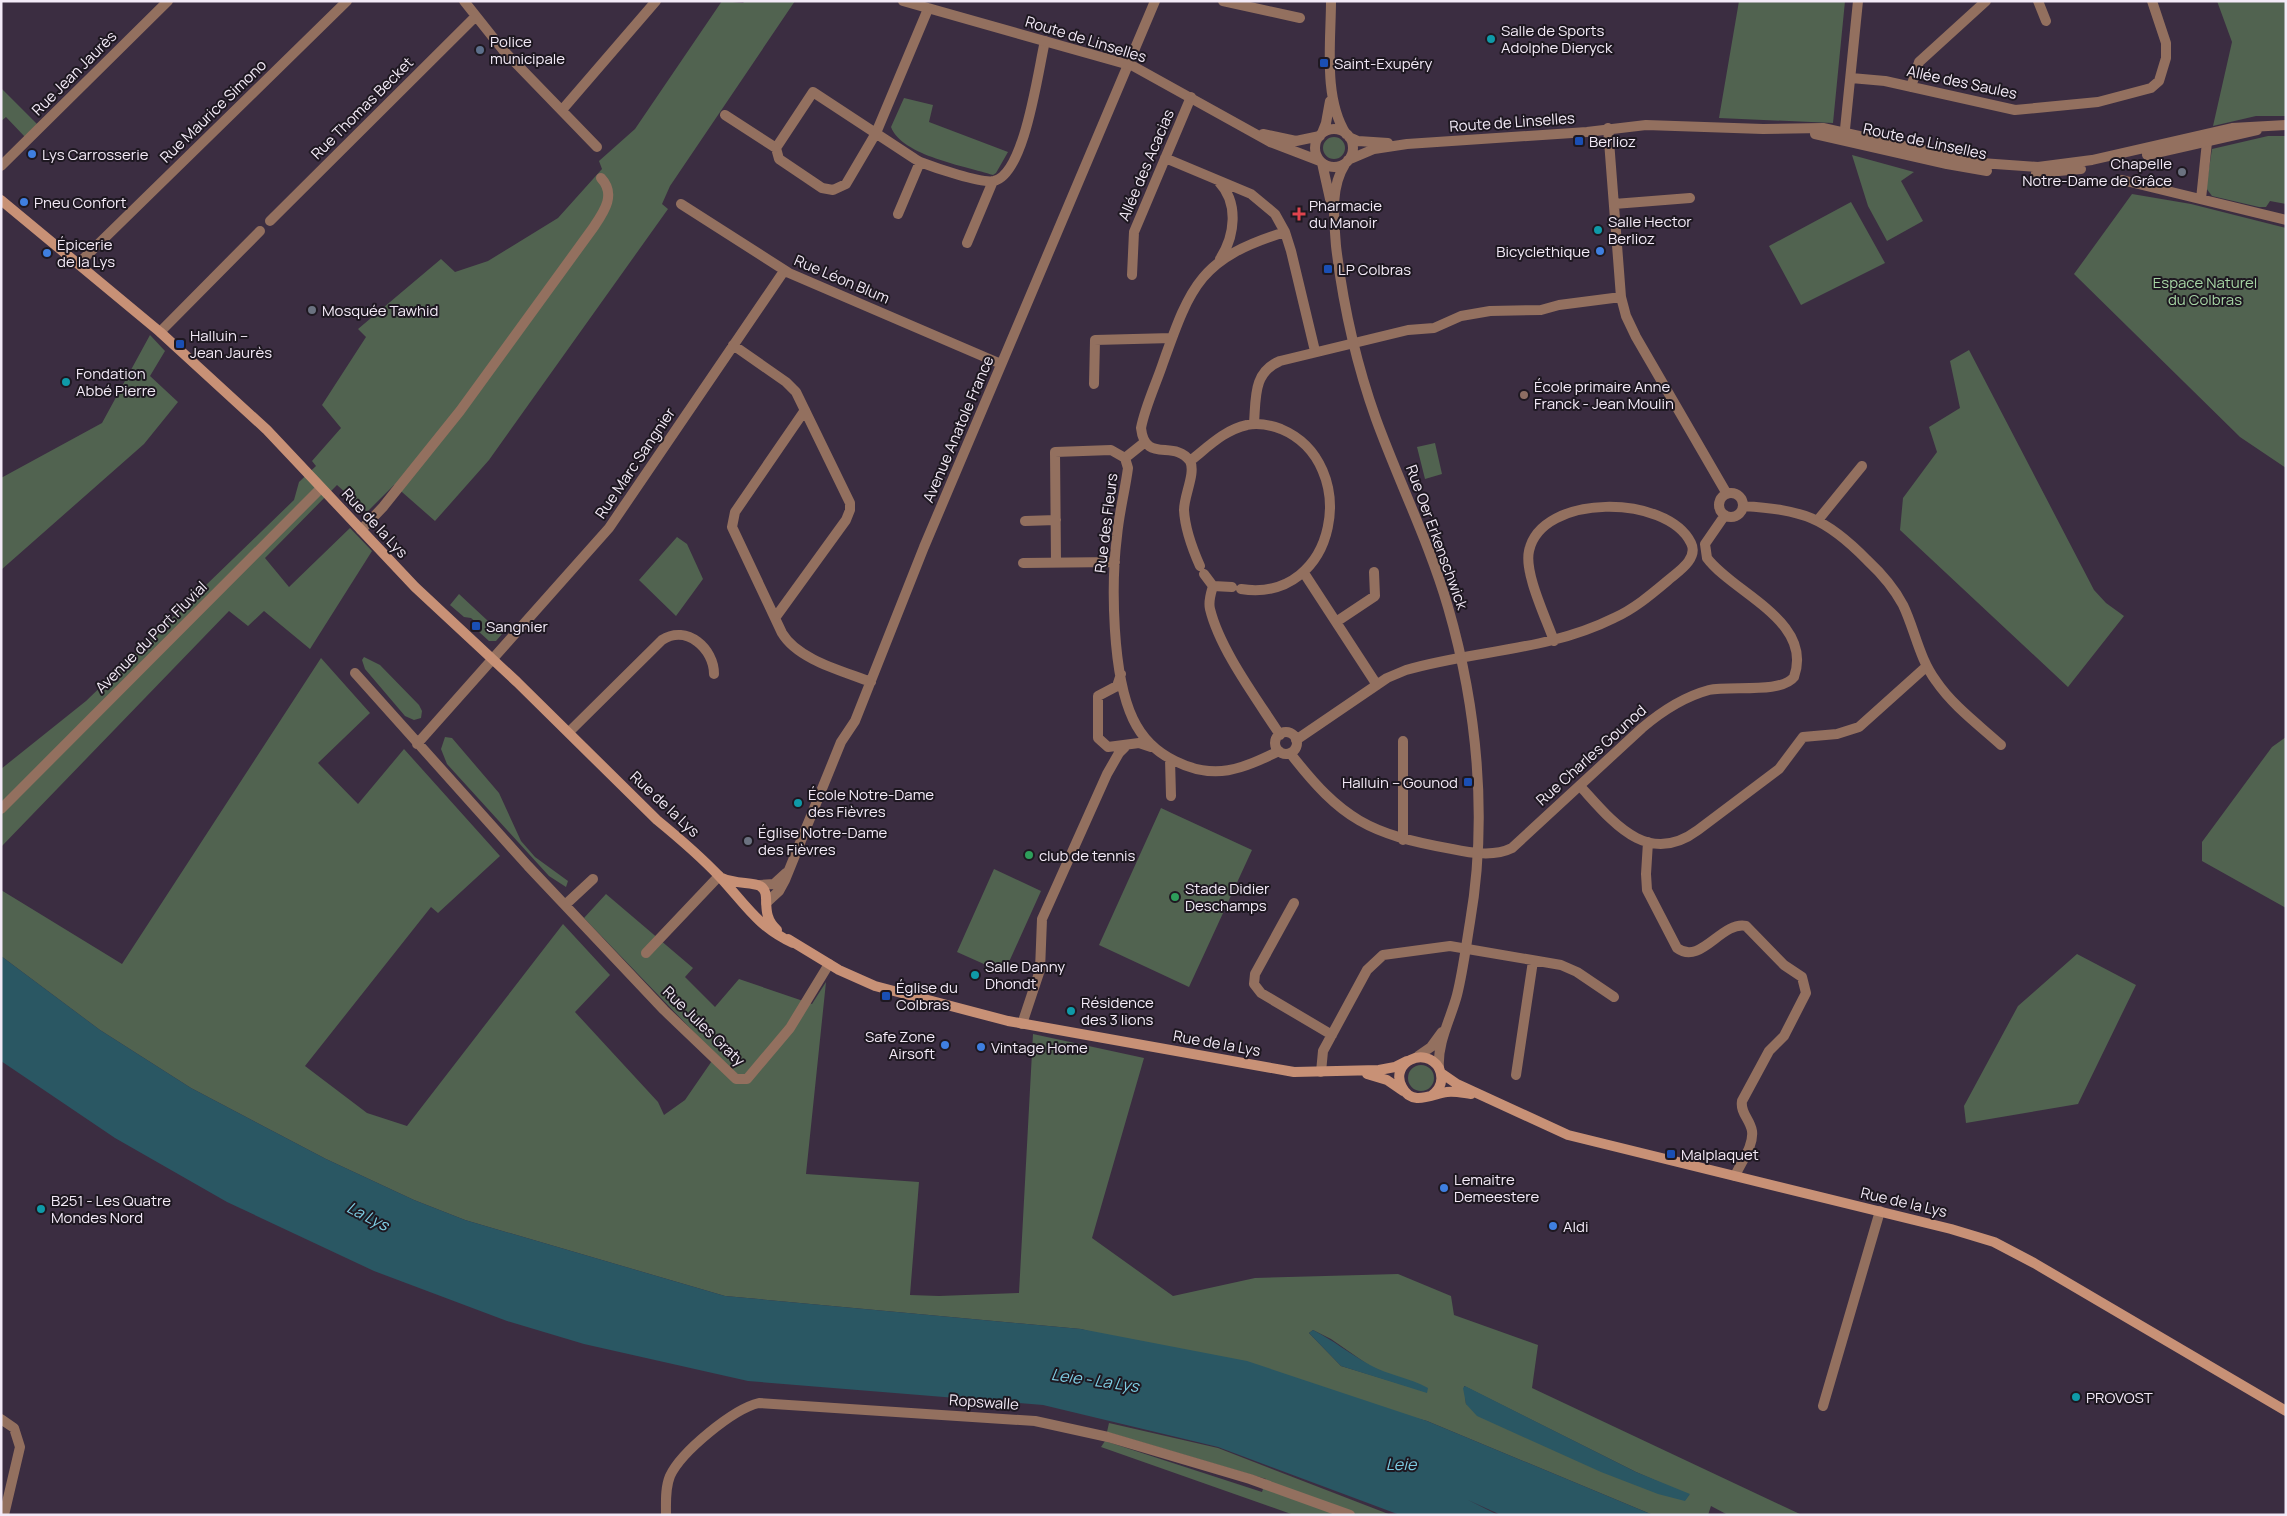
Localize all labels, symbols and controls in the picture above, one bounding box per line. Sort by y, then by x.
street label: Route de Linselles [1023,11,1149,67]
place label: Salle de Sports Adolphe Dieryck [1501,20,1613,58]
street label: Rue Jean Jaurès [27,26,121,120]
place label: Police municipale [490,31,565,69]
marker: Salle de Sports Adolphe Dieryck [1485,33,1497,45]
marker: Police municipale [474,44,486,56]
street label: Rue Thomas Becket [306,52,418,164]
place label: Saint-Exupéry [1334,53,1433,74]
street label: Rue Maurice Simono [155,54,271,167]
marker: Saint-Exupéry [1318,57,1330,69]
street label: Allée des Saules [1905,60,2019,104]
street label: Allée des Acacias [1113,106,1179,224]
street label: Route de Linselles [1449,107,1576,137]
street label: Route de Linselles [1861,118,1989,164]
place label: Berlioz [1589,131,1636,152]
marker: Berlioz [1573,135,1585,147]
place label: Lys Carrosserie [42,144,149,165]
marker: Lys Carrosserie [26,148,38,160]
place label: Chapelle Notre-Dame de Grâce [2022,153,2172,191]
marker: Chapelle Notre-Dame de Grâce [2176,166,2188,178]
place label: Pneu Confort [34,192,126,213]
place label: Pharmacie du Manoir [1309,195,1382,233]
marker: Pneu Confort [18,196,30,208]
marker: Pharmacie du Manoir [1293,208,1305,220]
place label: Salle Hector Berlioz [1608,211,1692,249]
marker: Salle Hector Berlioz [1592,224,1604,236]
place label: Épicerie de la Lys [57,234,115,272]
place label: Bicyclethique [1496,241,1590,262]
marker: Bicyclethique [1594,245,1606,257]
marker: Épicerie de la Lys [41,247,53,259]
street label: Rue Léon Blum [791,249,893,309]
place label: LP Colbras [1338,259,1411,280]
marker: LP Colbras [1322,263,1334,275]
park label: Espace Naturel du Colbras [2153,272,2257,310]
place label: Mosquée Tawhid [322,300,438,321]
marker: Mosquée Tawhid [306,304,318,316]
place label: Halluin – Jean Jaurès [190,325,272,363]
marker: Halluin – Jean Jaurès [174,338,186,350]
street label: Avenue Anatole France [918,352,999,506]
place label: Fondation Abbé Pierre [76,363,156,401]
marker: Fondation Abbé Pierre [60,376,72,388]
place label: École primaire Anne Franck - Jean Moulin [1534,376,1674,414]
marker: École primaire Anne Franck - Jean Moulin [1518,389,1530,401]
street label: Rue Marc Sangnier [590,403,680,523]
street label: Rue Oer Erkenschwick [1401,462,1473,613]
street label: Rue des Fleurs [1089,472,1123,574]
street label: Rue de la Lys [337,484,413,563]
street label: Avenue du Port Fluvial [90,576,212,698]
place label: Sangnier [486,616,549,637]
marker: Sangnier [470,620,482,632]
street label: Rue Charles Gounod [1531,700,1651,810]
street label: Rue de la Lys [626,766,705,842]
place label: Halluin – Gounod [1342,772,1458,793]
marker: Halluin – Gounod [1462,776,1474,788]
place label: École Notre-Dame des Fièvres [808,784,934,822]
marker: École Notre-Dame des Fièvres [792,797,804,809]
place label: Église Notre-Dame des Fièvres [758,822,888,860]
marker: Église Notre-Dame des Fièvres [742,835,754,847]
place label: club de tennis [1039,845,1136,866]
marker: club de tennis [1023,849,1035,861]
place label: Stade Didier Deschamps [1185,878,1270,916]
marker: Stade Didier Deschamps [1169,891,1181,903]
place label: Salle Danny Dhondt [985,956,1065,994]
marker: Salle Danny Dhondt [969,969,981,981]
place label: Église du Colbras [896,977,958,1015]
street label: Rue Jules Graty [658,981,750,1071]
marker: Église du Colbras [880,990,892,1002]
place label: Résidence des 3 lions [1081,992,1154,1030]
marker: Résidence des 3 lions [1065,1005,1077,1017]
street label: Rue de la Lys [1172,1025,1262,1061]
place label: Safe Zone Airsoft [865,1026,935,1064]
place label: Vintage Home [991,1037,1088,1058]
marker: Safe Zone Airsoft [939,1039,951,1051]
marker: Vintage Home [975,1041,987,1053]
place label: Malplaquet [1681,1144,1759,1165]
marker: Malplaquet [1665,1148,1677,1160]
place label: Lemaitre Demeestere [1454,1169,1539,1207]
marker: Lemaitre Demeestere [1438,1182,1450,1194]
street label: Rue de la Lys [1859,1182,1950,1222]
place label: B251 - Les Quatre Mondes Nord [51,1190,171,1228]
water label: La Lys [343,1196,394,1237]
marker: B251 - Les Quatre Mondes Nord [35,1203,47,1215]
place label: Aldi [1563,1216,1588,1237]
marker: Aldi [1547,1220,1559,1232]
water label: Leie - La Lys [1050,1363,1142,1397]
place label: PROVOST [2086,1387,2153,1408]
street label: Ropswalle [948,1389,1020,1415]
marker: PROVOST [2070,1391,2082,1403]
water label: Leie [1386,1453,1418,1475]

